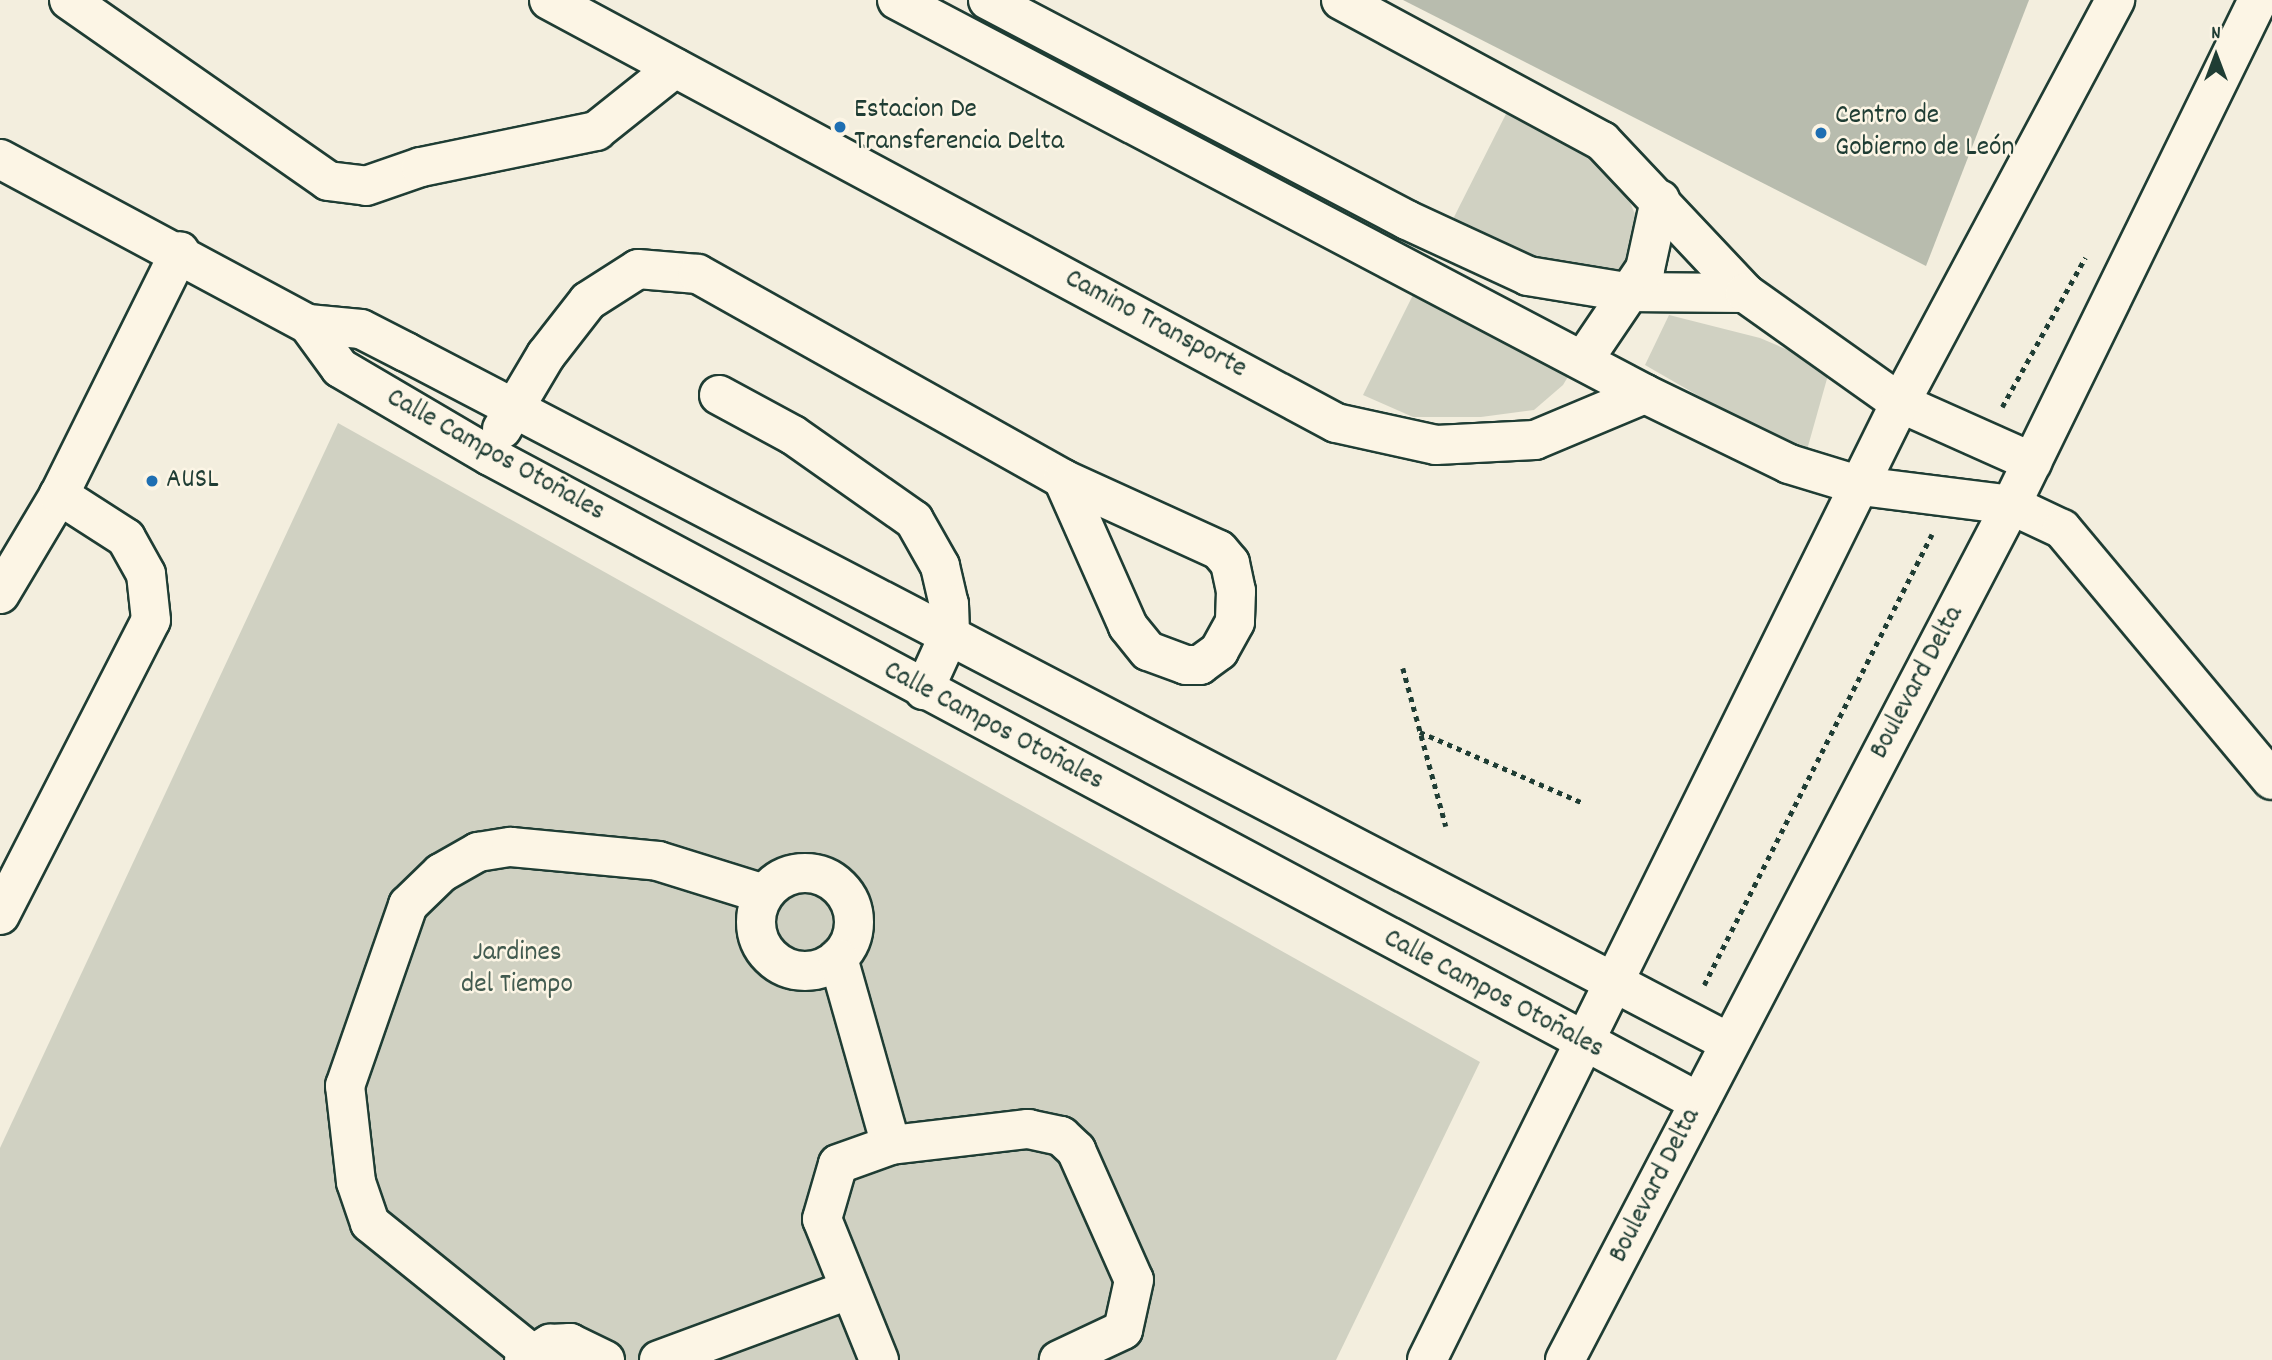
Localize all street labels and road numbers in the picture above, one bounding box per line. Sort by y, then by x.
street label: Camino Transporte [1058,263,1252,387]
street label: Calle Campos Otoñales [380,382,610,530]
street label: Boulevard Delta [1864,601,1972,765]
street label: Calle Campos Otoñales [877,655,1109,799]
street label: Calle Campos Otoñales [1377,923,1609,1067]
street label: Boulevard Delta [1603,1103,1709,1269]

